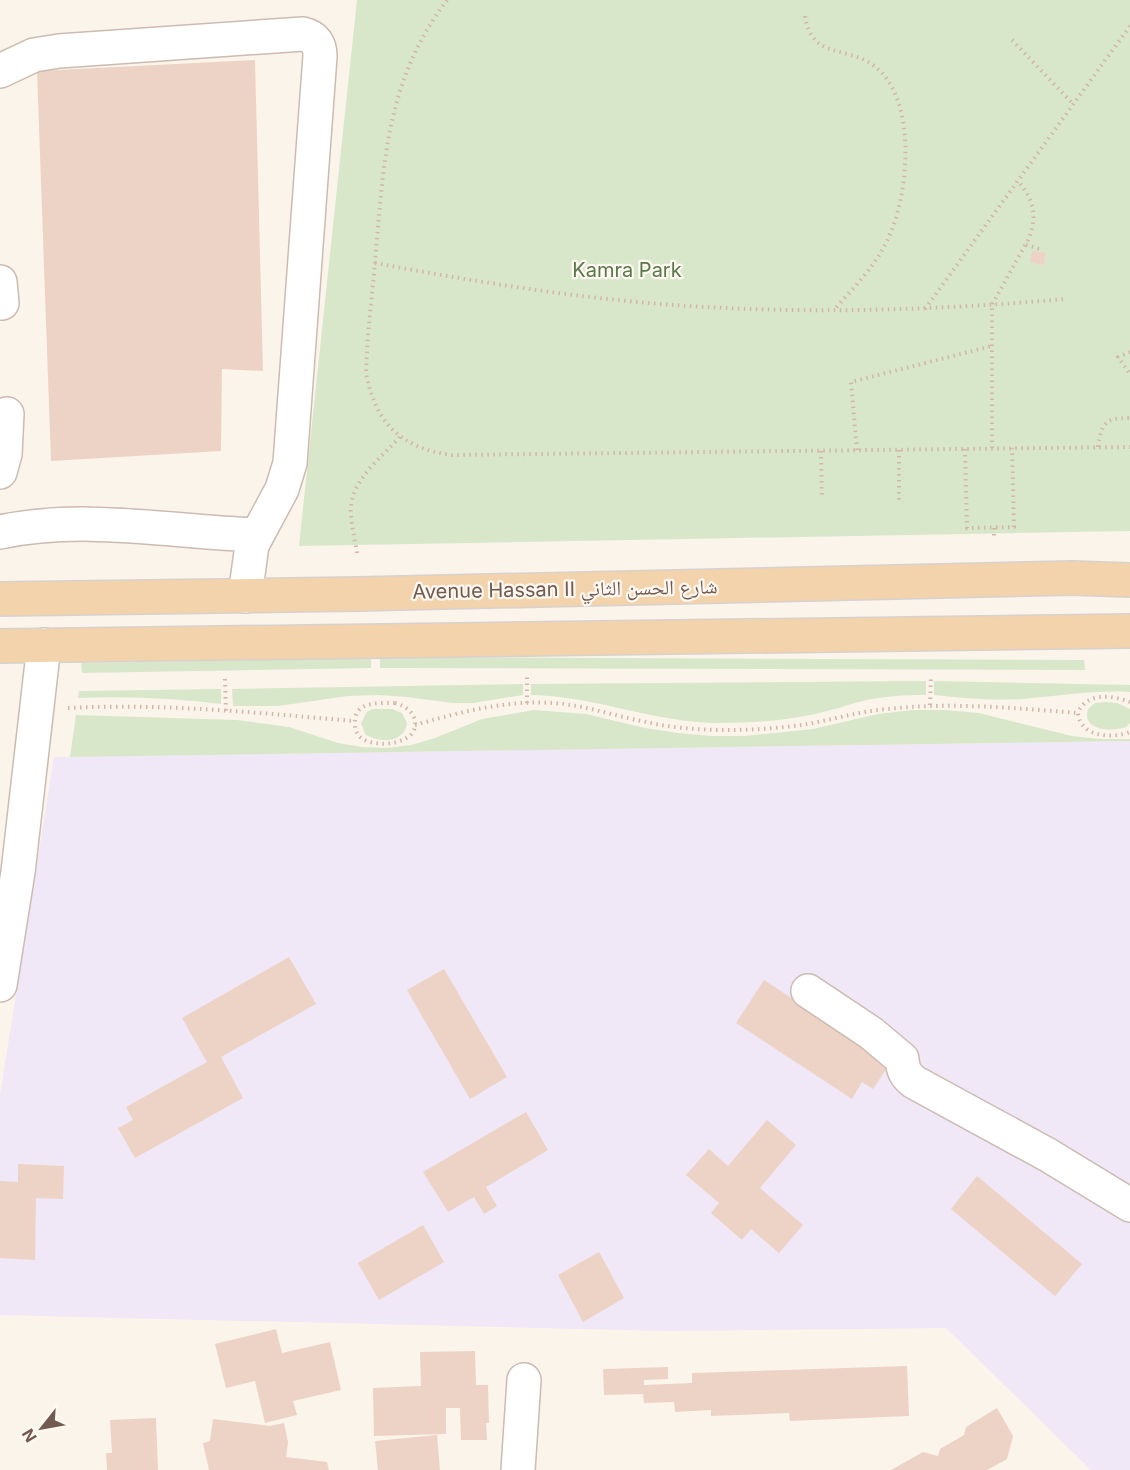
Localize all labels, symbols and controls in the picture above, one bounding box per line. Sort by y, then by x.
park label: Kamra Park [572,258,682,282]
street label: Avenue Hassan II شارع الحسن الثاني [412,574,718,608]
north arrow [12,1398,72,1458]
text: N [17,1425,41,1446]

